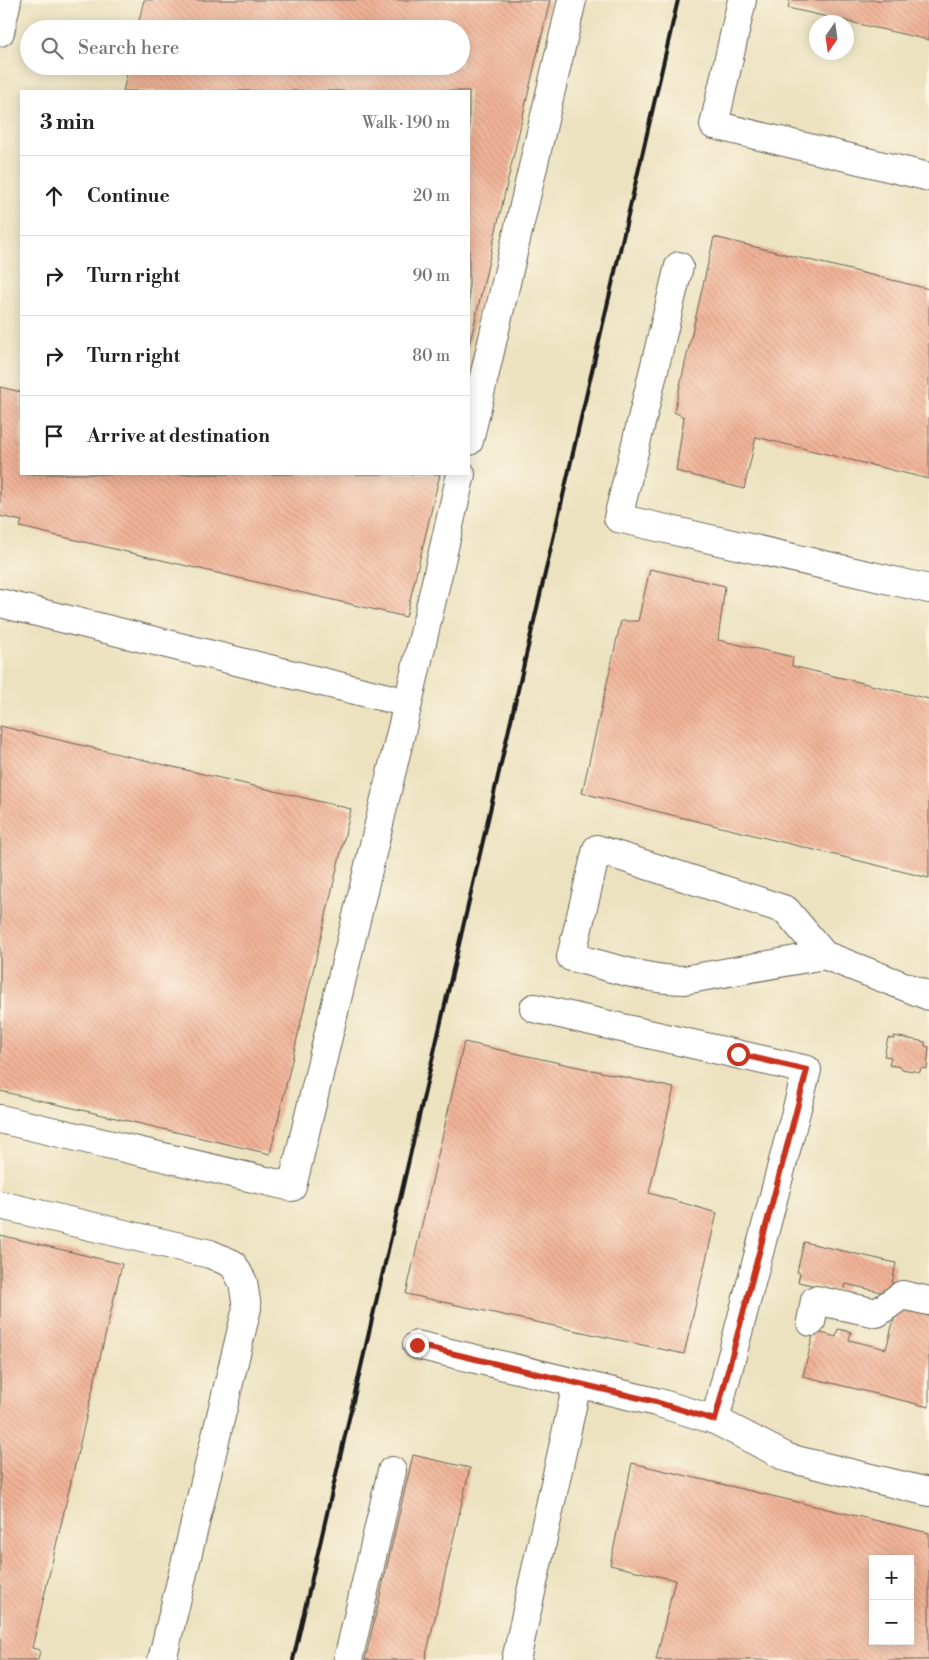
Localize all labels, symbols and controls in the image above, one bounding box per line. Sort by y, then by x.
north arrow [809,15,854,60]
search box [20,20,470,75]
icon: search [38,34,66,62]
text: Search here [78,36,179,60]
text: 3 min [40,110,95,136]
text: Walk · 190 m [362,113,450,133]
icon: ahead [40,182,68,210]
text: Continue [87,184,170,208]
text: 20 m [413,186,450,206]
icon: right [40,262,68,290]
text: Turn right [87,264,180,288]
text: 90 m [412,266,450,286]
icon: right [40,342,68,370]
text: Turn right [87,344,180,368]
text: 80 m [412,346,450,366]
icon: arrive [40,422,68,450]
text: Arrive at destination [87,424,270,448]
route start [727,1043,750,1066]
route end [406,1334,429,1357]
map controls [869,1555,914,1645]
button: + [869,1555,914,1600]
button: − [869,1600,914,1645]

